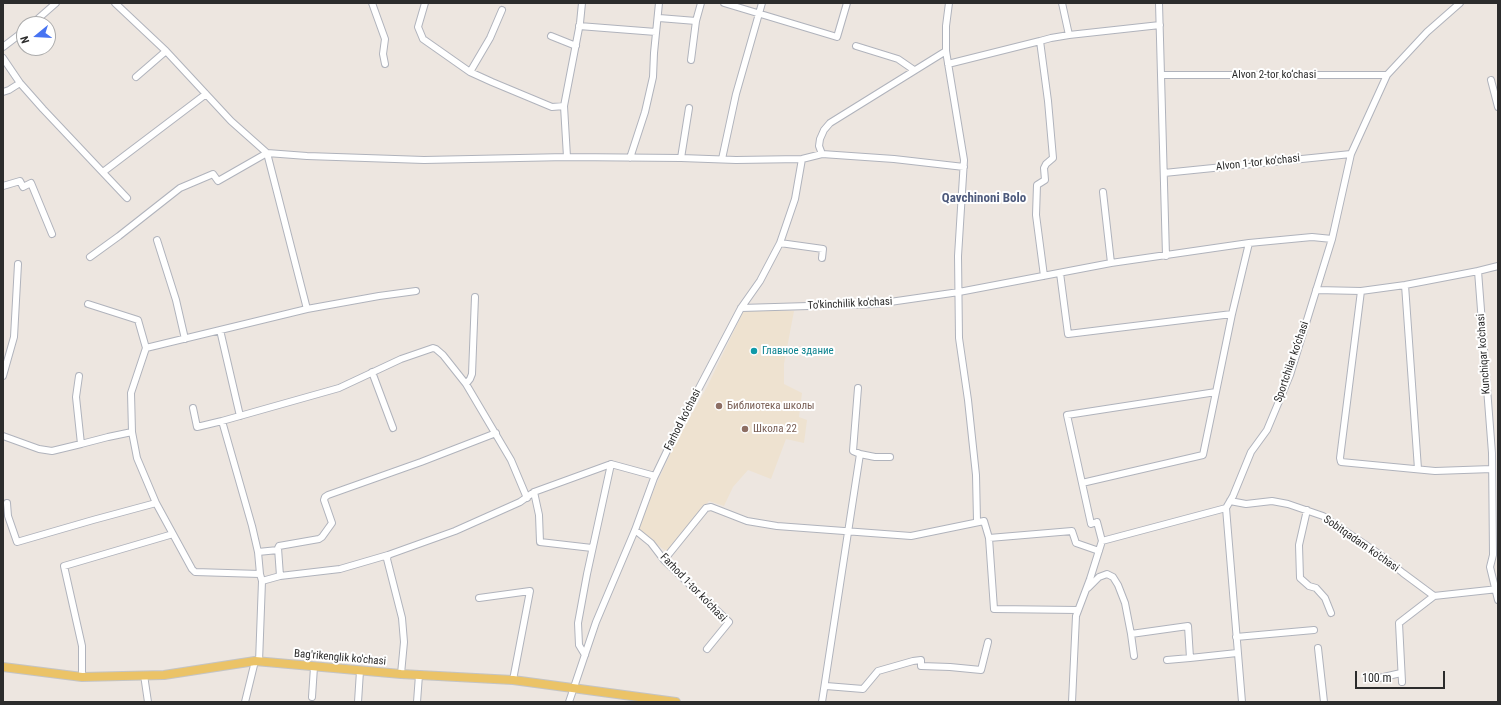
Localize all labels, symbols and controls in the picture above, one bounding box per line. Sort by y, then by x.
north arrow [16,16,56,56]
text: N [18,34,32,45]
street label: Alvon 2-tor ko‘chasi [1232,68,1316,82]
street label: Alvon 1-tor ko‘chasi [1215,152,1301,174]
district label: Qavchinoni Bolo [942,191,1026,207]
street label: To'kinchilik ko'chasi [807,295,893,313]
street label: Kunchiqar ko'chasi [1475,313,1493,395]
street label: Sportchilar ko‘chasi [1272,320,1312,404]
place label: Главное здание [762,344,834,358]
marker: Главное здание [749,346,759,356]
street label: Farhod ko'chasi [662,387,704,453]
place label: Библиотека школы [727,399,815,413]
marker: Библиотека школы [714,401,724,411]
place label: Школа 22 [753,422,797,436]
marker: Школа 22 [740,424,750,434]
street label: Sobitqadam ko'chasi [1321,513,1401,575]
street label: Farhod 1-tor ko'chasi [657,551,729,625]
street label: Bag'rikenglik ko'chasi [293,647,387,669]
scale bar [1357,663,1447,689]
text: 100 m [1362,671,1392,685]

